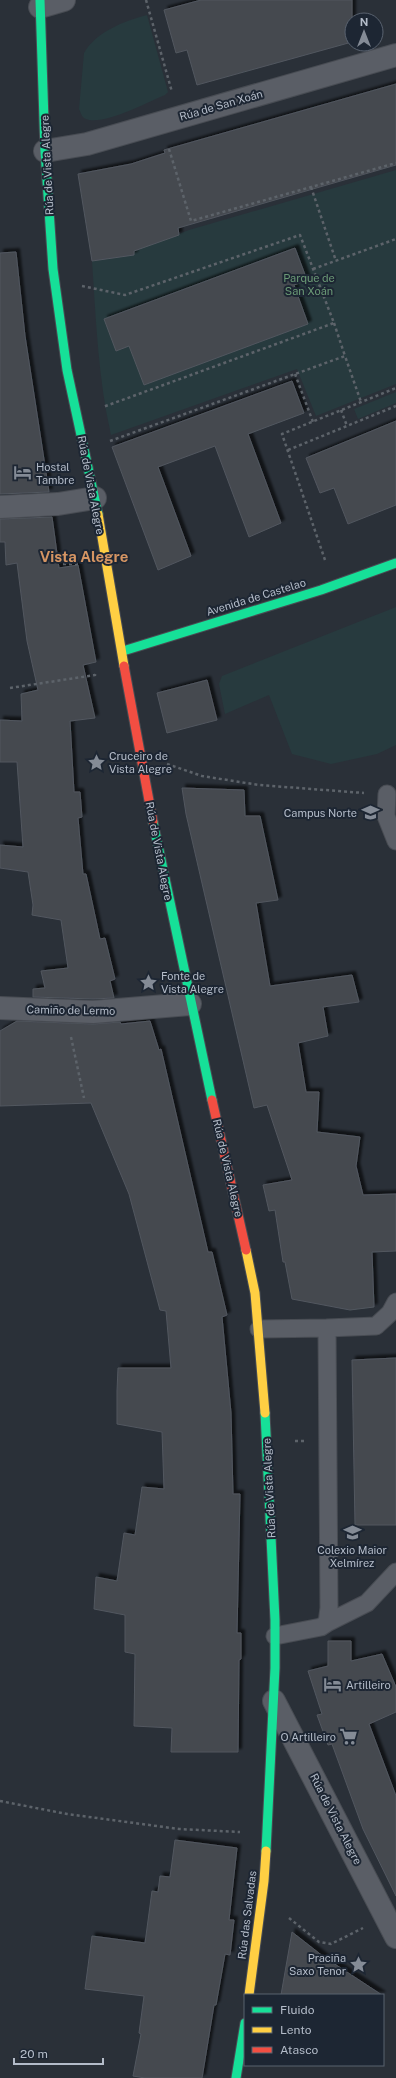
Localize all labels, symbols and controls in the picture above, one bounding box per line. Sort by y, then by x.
north arrow [344,12,384,52]
text: N [360,16,368,28]
street label: Rúa de San Xoán [178,87,264,123]
street label: Rúa de Vista Alegre [38,115,56,215]
park label: Parque de San Xoán [283,272,335,297]
street label: Rúa de Vista Alegre [76,435,106,535]
place label: Hostal Tambre [36,461,74,486]
hotel icon: Hostal Tambre [13,463,33,483]
district label: Vista Alegre [40,548,128,565]
street label: Avenida de Castelao [205,576,307,618]
place label: Cruceiro de Vista Alegre [109,750,172,775]
place icon: Cruceiro de Vista Alegre [86,752,106,772]
street label: Rúa de Vista Alegre [144,801,174,901]
school or university icon: Campus Norte [360,803,380,823]
place label: Campus Norte [284,807,357,819]
place label: Fonte de Vista Alegre [161,970,224,995]
place icon: Fonte de Vista Alegre [138,972,158,992]
street label: Camiño de Lermo [27,1003,115,1017]
street label: Rúa de Vista Alegre [211,1118,245,1218]
street label: Rúa de Vista Alegre [260,1438,278,1538]
school or university icon: Colexio Maior Xelmírez [342,1522,362,1542]
place label: Colexio Maior Xelmírez [317,1544,387,1569]
hotel icon: Artilleiro [323,1675,343,1695]
place label: Artilleiro [346,1679,391,1691]
supermarket icon: O Artilleiro [339,1727,359,1747]
place label: O Artilleiro [281,1731,336,1743]
street label: Rúa de Vista Alegre [308,1772,364,1866]
street label: Rúa das Salvadas [236,1870,258,1960]
place label: Praciña Saxo Tenor [289,1952,346,1977]
place icon: Praciña Saxo Tenor [349,1954,369,1974]
legend [244,1994,384,2066]
text: Fluido [280,2003,315,2017]
text: Lento [280,2023,312,2037]
scale bar [14,2040,103,2066]
text: Atasco [280,2043,319,2057]
text: 20 m [20,2047,48,2061]

